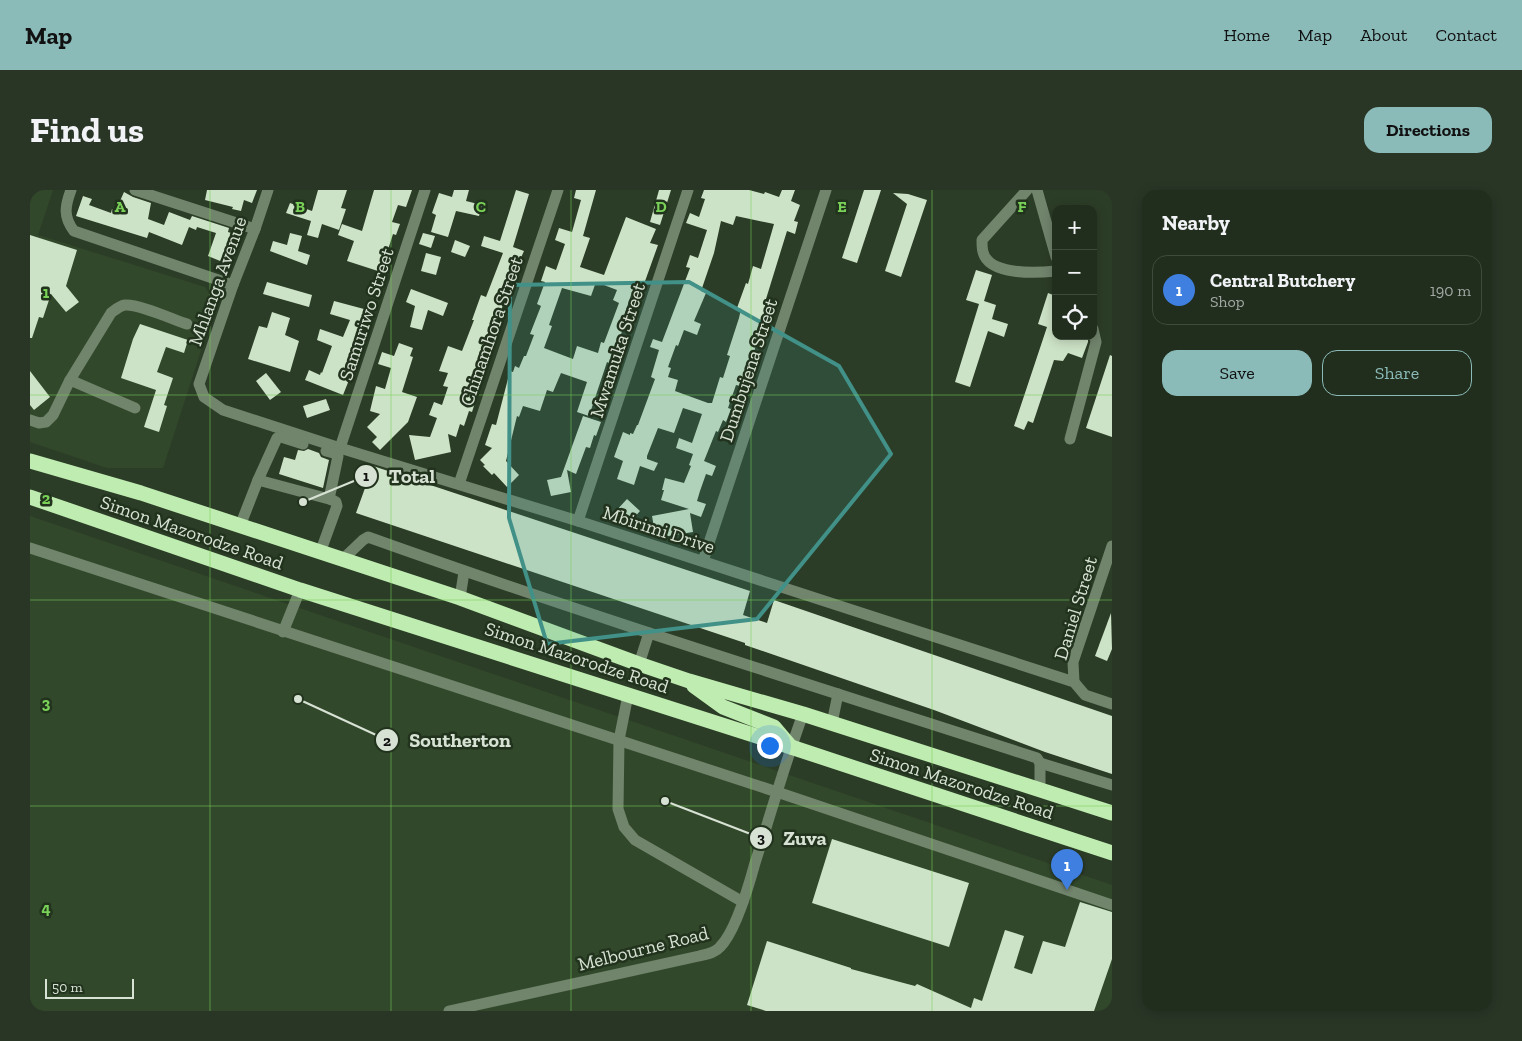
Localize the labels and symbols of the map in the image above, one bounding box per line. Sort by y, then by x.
text: A [115,197,126,216]
text: B [295,197,305,216]
text: C [476,197,486,216]
text: D [655,197,667,216]
text: E [837,197,847,216]
text: F [1017,197,1027,216]
street label: Mhlanga Avenue [183,213,252,349]
street label: Samuriwo Street [334,245,399,383]
street label: Chinamhora Street [455,253,528,409]
street label: Mwamuka Street [585,280,650,420]
text: 1 [43,283,50,302]
street label: Dumbujena Street [714,296,782,445]
callout: Total [354,458,445,493]
text: Total [389,464,435,488]
text: 1 [363,467,369,485]
text: 2 [42,489,51,508]
street label: Simon Mazorodze Road [97,490,287,575]
street label: Mbirimi Drive [600,501,718,558]
street label: Daniel Street [1049,554,1102,663]
street label: Simon Mazorodze Road [482,617,672,698]
text: 3 [42,694,51,713]
callout: Southerton [374,723,521,758]
text: Southerton [409,728,511,752]
text: 2 [383,732,391,750]
your location [757,733,783,759]
street label: Simon Mazorodze Road [867,743,1057,824]
callout: Zuva [749,821,837,856]
text: Zuva [783,826,827,850]
text: 3 [757,829,765,847]
pin: 1 [1051,849,1083,890]
text: 4 [41,899,51,918]
street label: Melbourne Road [575,921,711,976]
scale bar [45,976,134,999]

